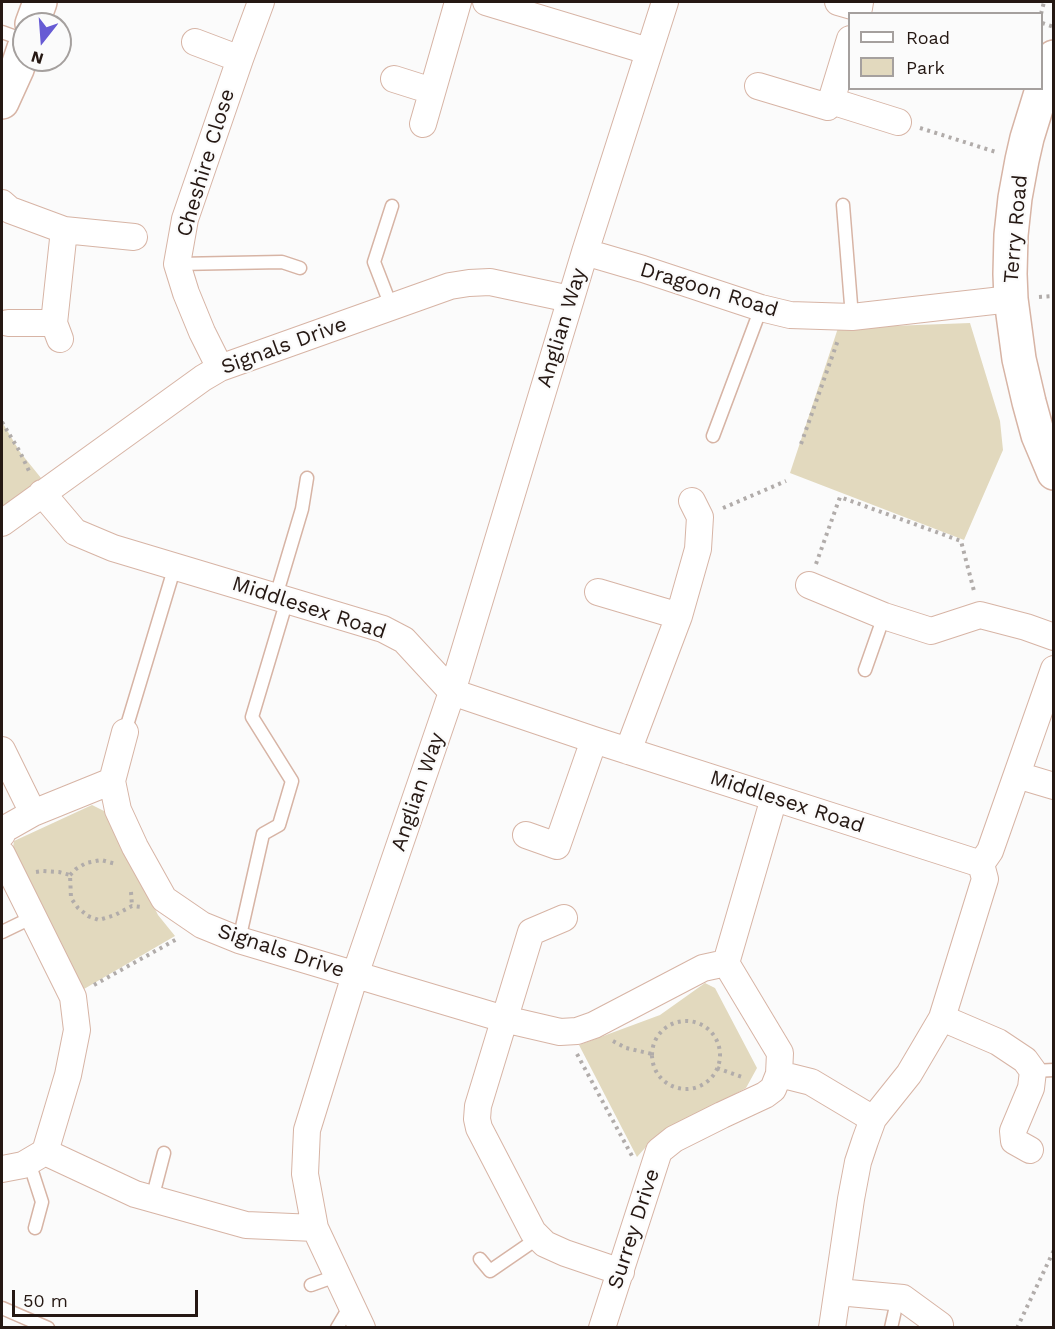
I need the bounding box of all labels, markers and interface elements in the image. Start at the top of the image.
north arrow [12,12,72,72]
legend [848,12,1043,90]
text: Road [906,27,950,48]
text: N [29,47,46,69]
text: Park [906,57,945,78]
street label: Cheshire Close [172,86,240,240]
street label: Terry Road [999,174,1033,284]
street label: Dragoon Road [637,257,781,323]
street label: Anglian Way [532,265,592,391]
street label: Signals Drive [218,312,350,380]
street label: Middlesex Road [229,571,389,645]
street label: Anglian Way [386,729,450,855]
street label: Middlesex Road [707,765,867,839]
street label: Signals Drive [214,919,348,983]
street label: Surrey Drive [603,1166,665,1292]
scale bar [15,1278,201,1316]
text: 50 m [23,1290,68,1311]

